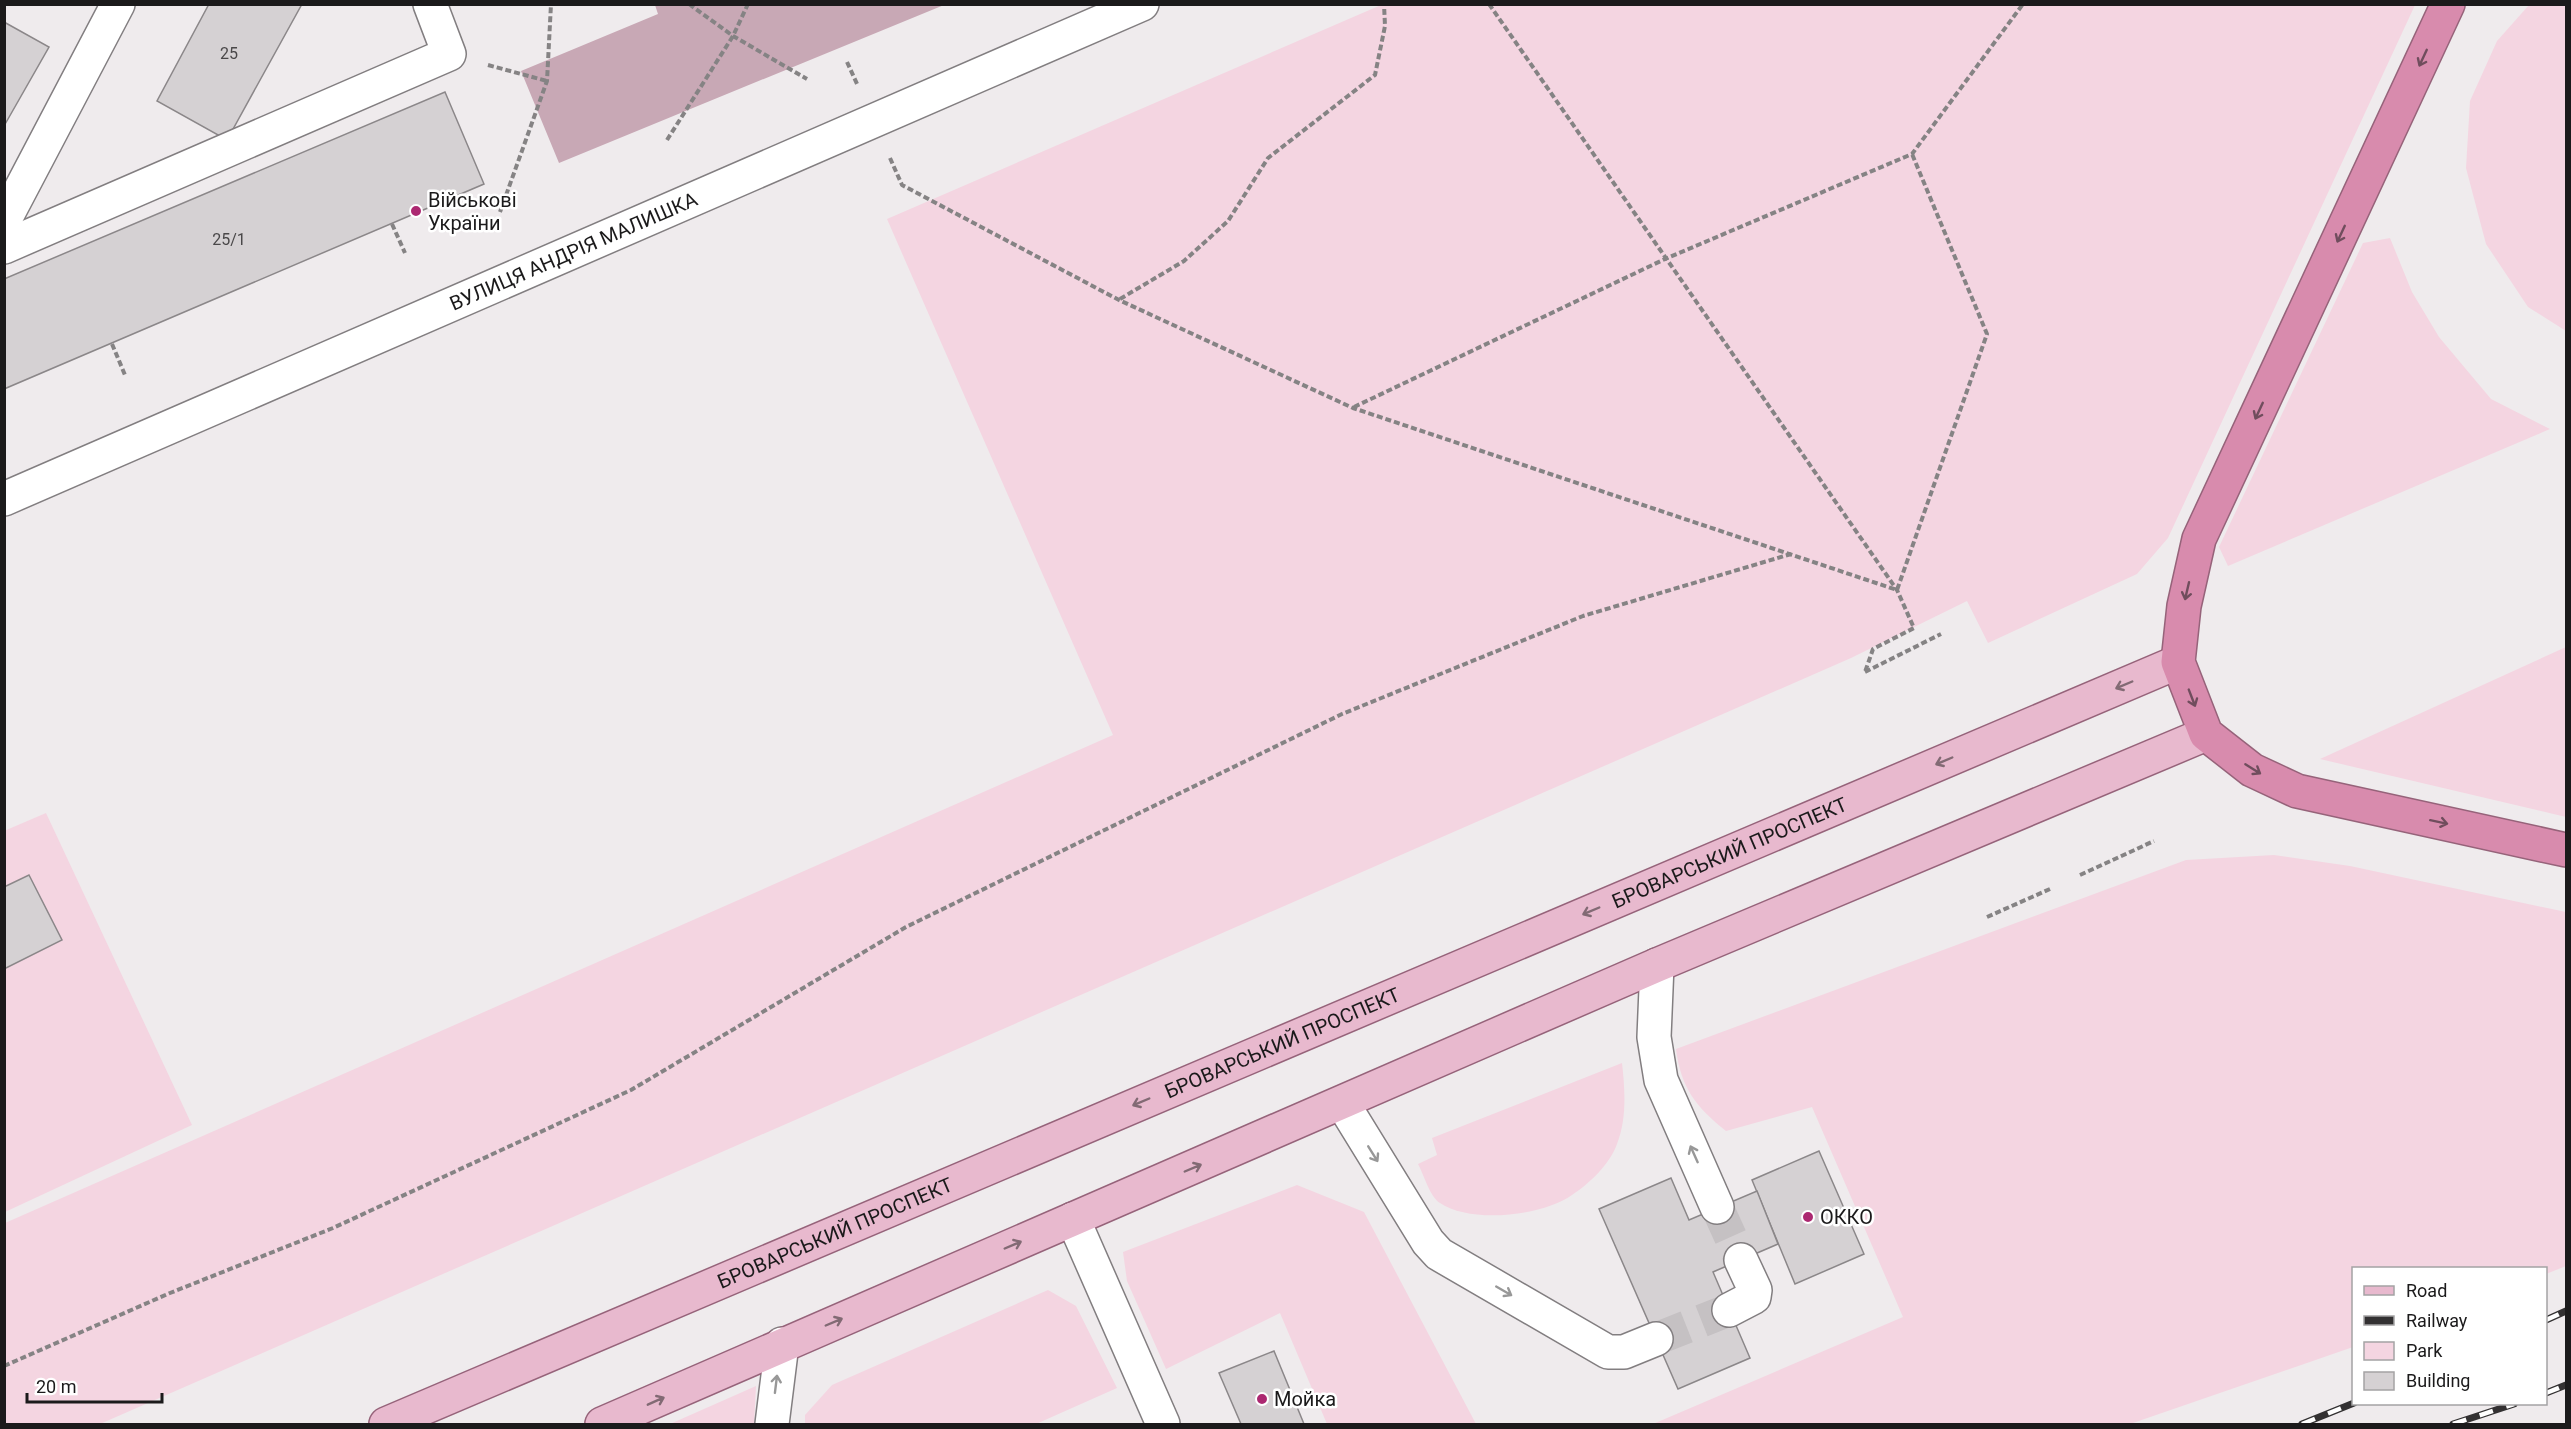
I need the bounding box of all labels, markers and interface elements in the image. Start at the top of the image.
house number: 25 [220,44,238,63]
one-way arrow [2417,48,2429,66]
street label: ВУЛИЦЯ АНДРІЯ МАЛИШКА [446,187,701,316]
place label: Військові України [428,188,517,235]
marker: Військові України [409,204,423,218]
one-way arrow [2334,225,2346,243]
house number: 25/1 [212,230,246,249]
one-way arrow [2252,402,2263,420]
one-way arrow [2181,581,2192,601]
one-way arrow [2115,680,2134,691]
one-way arrow [2187,688,2198,707]
one-way arrow [1936,756,1954,767]
one-way arrow [2244,763,2261,775]
street label: БРОВАРСЬКИЙ ПРОСПЕКТ [1608,792,1851,913]
one-way arrow [2429,817,2448,828]
one-way arrow [1582,906,1600,917]
street label: БРОВАРСЬКИЙ ПРОСПЕКТ [1161,982,1404,1103]
one-way arrow [1132,1097,1150,1108]
one-way arrow [1368,1145,1380,1162]
one-way arrow [1687,1145,1699,1163]
one-way arrow [1183,1162,1201,1173]
street label: БРОВАРСЬКИЙ ПРОСПЕКТ [714,1172,956,1294]
place label: ОККО [1820,1205,1873,1229]
marker: ОККО [1801,1210,1815,1224]
one-way arrow [1004,1239,1022,1250]
legend [2352,1267,2547,1405]
text: Road [2406,1280,2447,1301]
one-way arrow [1495,1286,1512,1298]
text: Railway [2406,1310,2468,1331]
one-way arrow [824,1316,843,1327]
text: Park [2406,1340,2443,1361]
scale bar [27,1366,162,1404]
text: Building [2406,1370,2470,1391]
one-way arrow [771,1375,782,1395]
text: 20 m [36,1376,76,1397]
place label: Мойка [1274,1387,1336,1411]
marker: Мойка [1255,1392,1269,1406]
one-way arrow [646,1394,664,1406]

